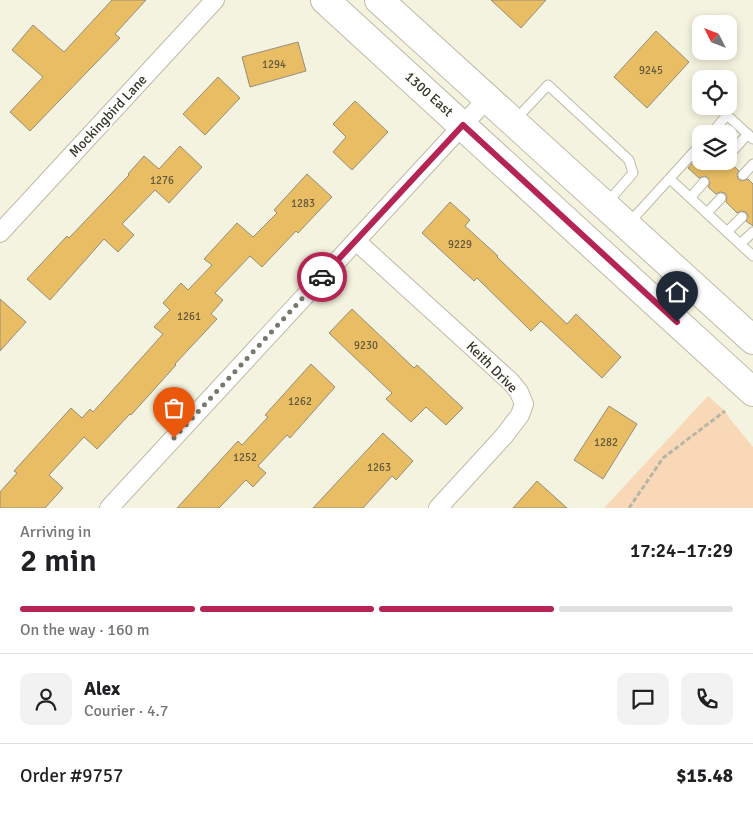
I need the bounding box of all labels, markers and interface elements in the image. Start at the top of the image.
north arrow [692,15,738,60]
map controls [692,15,737,170]
house number: 1294 [262,58,286,71]
house number: 9245 [639,64,663,77]
street label: 1300 East [401,68,457,120]
button: locate [692,70,737,115]
street label: Mockingbird Lane [65,71,151,161]
button: layers [692,125,737,170]
house number: 1276 [150,174,174,187]
house number: 1283 [291,197,315,210]
house number: 9229 [448,238,472,251]
courier [297,252,347,302]
icon: car [308,263,336,291]
pin [656,271,698,322]
icon: home [663,278,691,306]
house number: 1261 [177,310,201,323]
street label: Keith Drive [463,338,521,396]
house number: 9230 [354,339,378,352]
pin [153,387,195,438]
icon: bag [160,394,188,422]
house number: 1262 [288,395,312,408]
house number: 1282 [594,436,618,449]
house number: 1252 [233,451,257,464]
house number: 1263 [367,461,391,474]
text: Arriving in [20,522,91,542]
text: 17:24–17:29 [630,539,733,563]
text: 2 min [20,541,97,580]
text: On the way · 160 m [20,620,150,640]
button: person [20,673,72,725]
button: chat [617,673,669,725]
button: phone [681,673,733,725]
text: Alex [84,677,120,701]
text: Courier · 4.7 [84,701,168,721]
text: Order #9757 [20,764,123,788]
text: $15.48 [676,764,733,788]

